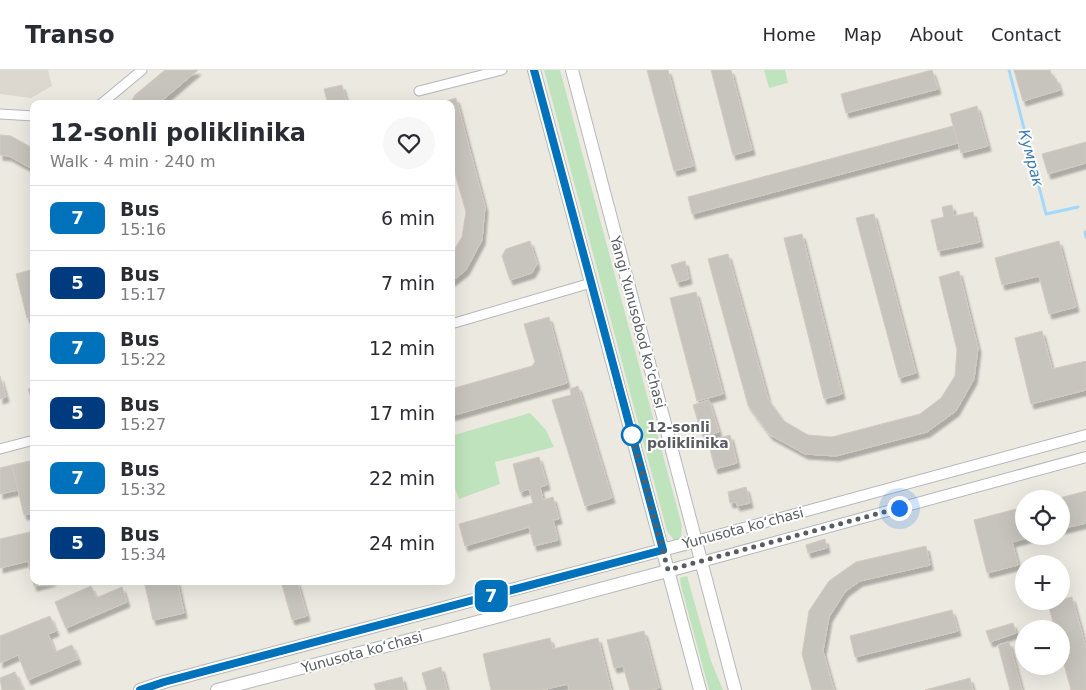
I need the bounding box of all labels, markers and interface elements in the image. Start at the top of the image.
text: Transo [25,21,115,49]
text: Home [763,24,816,45]
text: Map [844,24,882,45]
text: About [910,24,963,45]
text: Contact [991,24,1061,45]
button: heart [383,117,435,169]
text: 12-sonli poliklinika [50,119,306,147]
water label: Кумрак [1015,127,1047,189]
text: Walk · 4 min · 240 m [50,152,215,171]
text: Bus [120,198,159,220]
text: 7 [71,207,84,228]
text: 6 min [381,207,435,229]
text: 15:16 [120,220,166,239]
street label: Yangi Yunusobod ko'chasi [607,233,669,410]
text: Bus [120,263,159,285]
text: 5 [71,272,84,293]
text: 7 min [381,272,435,294]
text: 15:17 [120,285,166,304]
text: Bus [120,328,159,350]
text: 7 [71,337,84,358]
text: 12 min [369,337,435,359]
text: 15:22 [120,350,166,369]
text: Bus [120,393,159,415]
text: 5 [71,402,84,423]
text: 17 min [369,402,435,424]
text: 15:27 [120,415,166,434]
place label: 12-sonli poliklinika [647,419,729,451]
marker: 12-sonli poliklinika [621,424,643,446]
text: Bus [120,458,159,480]
text: 7 [71,467,84,488]
text: 22 min [369,467,435,489]
text: 15:32 [120,480,166,499]
map controls [1015,490,1070,675]
button: locate [1015,490,1070,545]
your location [887,496,912,521]
street label: Yunusota koʻchasi [680,504,805,552]
text: Bus [120,523,159,545]
text: 5 [71,532,84,553]
text: 24 min [369,532,435,554]
text: 15:34 [120,545,166,564]
button: + [1015,555,1070,610]
line badge: 7 [475,580,507,612]
text: 7 [485,585,497,606]
button: − [1015,620,1070,675]
street label: Yunusota koʻchasi [299,628,424,676]

